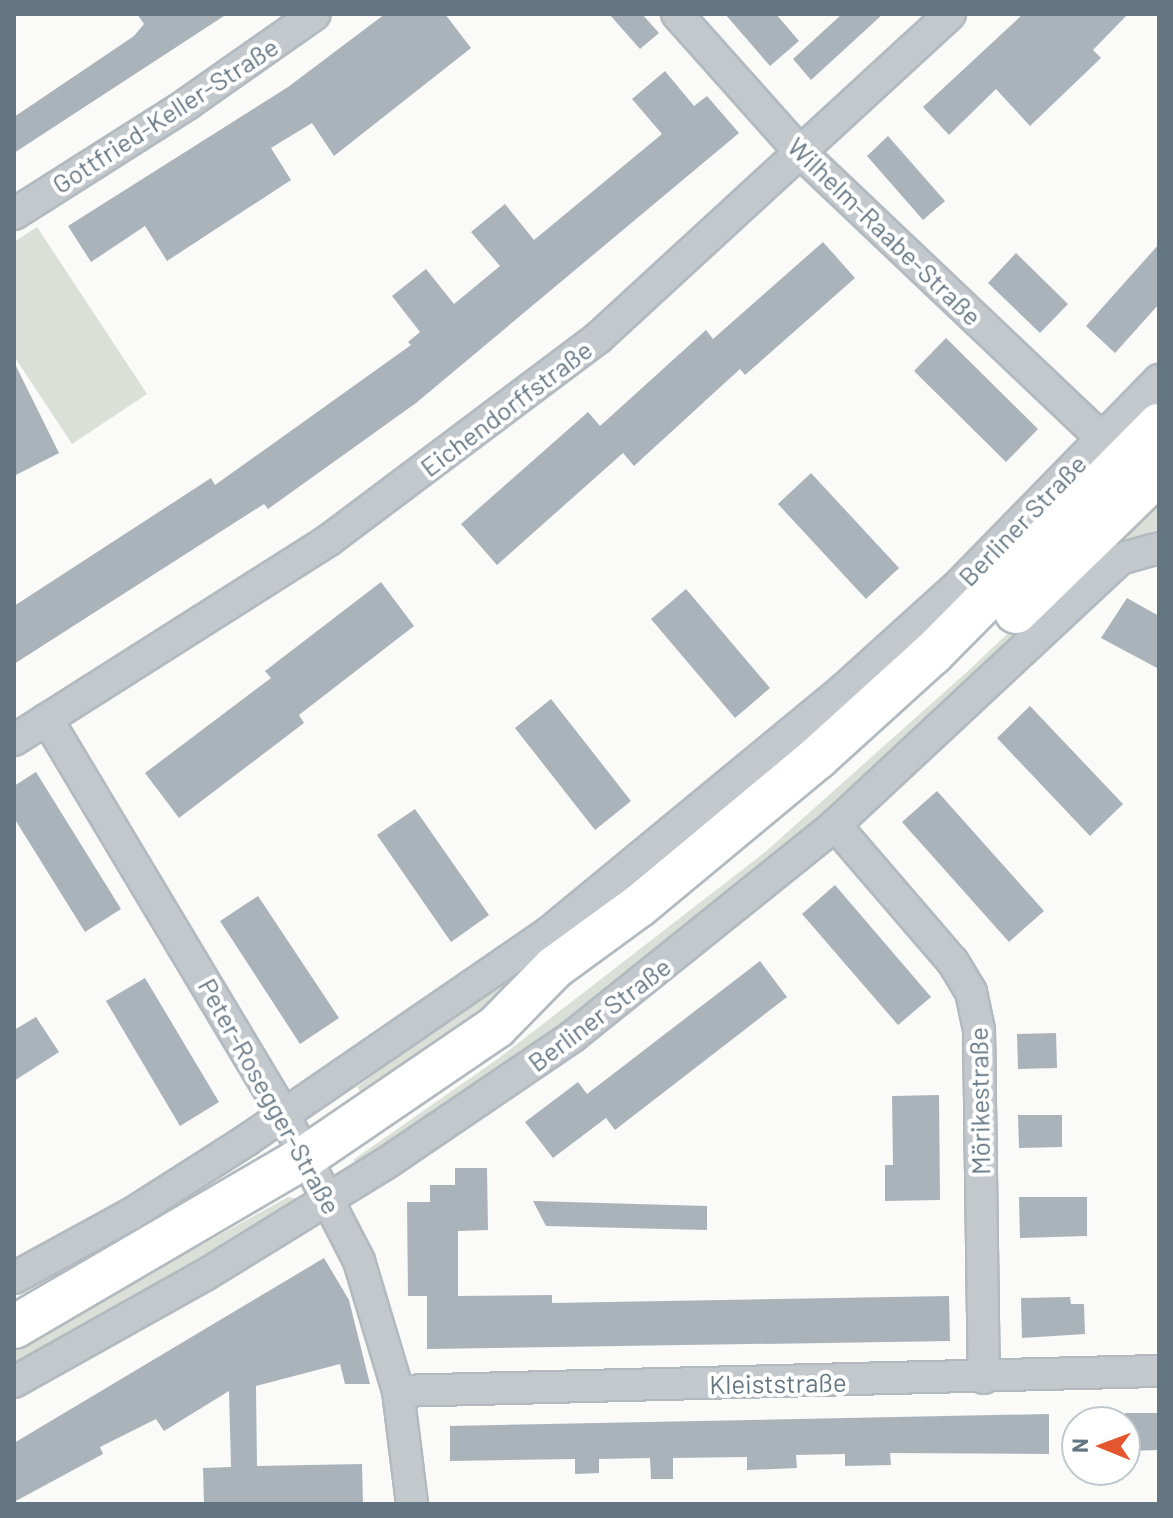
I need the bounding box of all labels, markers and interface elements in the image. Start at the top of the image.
street label: Gottfried-Keller-Straße [46,30,284,200]
street label: Wilhelm-Raabe-Straße [782,131,988,331]
street label: Eichendorffstraße [414,333,598,483]
street label: Berliner Straße [952,448,1092,592]
street label: Berliner Straße [522,950,676,1078]
street label: Peter-Rosegger-Straße [192,973,348,1219]
street label: Mörikestraße [962,1027,996,1175]
street label: Kleiststraße [709,1366,847,1400]
north arrow [1061,1406,1141,1486]
text: N [1066,1438,1092,1453]

